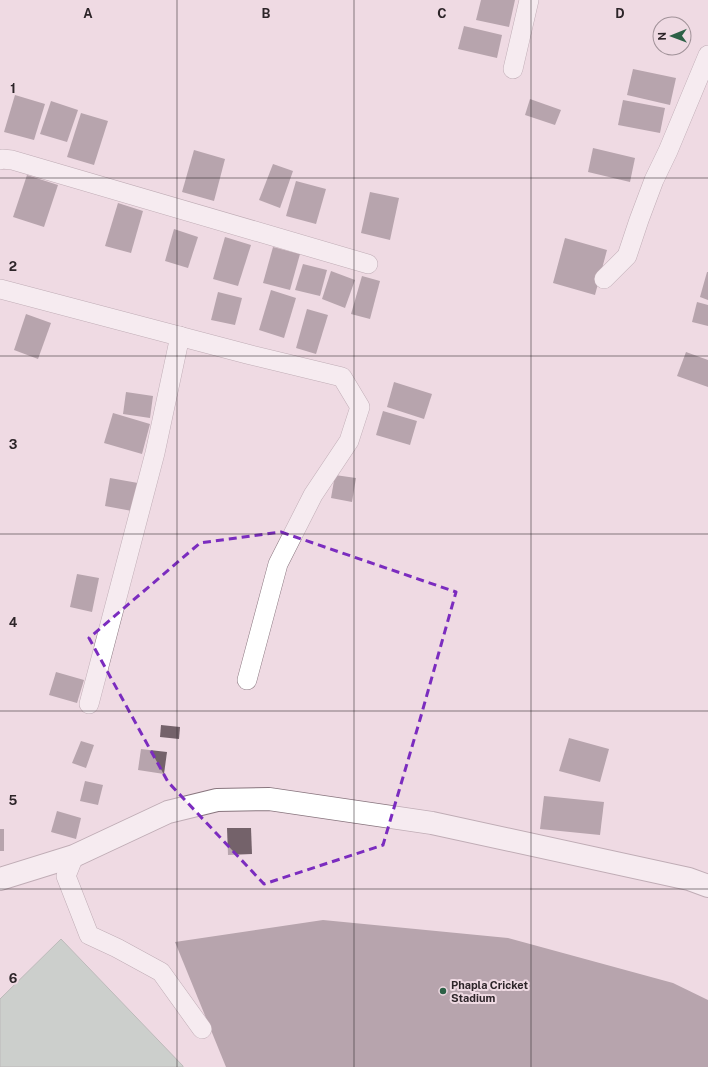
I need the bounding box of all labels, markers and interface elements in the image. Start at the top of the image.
text: A [83,6,93,21]
text: B [262,6,271,21]
text: C [437,6,447,21]
text: D [615,6,625,21]
north arrow [652,16,692,56]
text: N [656,32,668,41]
text: 1 [10,81,16,96]
text: 2 [9,259,17,274]
text: 3 [9,437,18,452]
text: 4 [9,615,18,630]
text: 5 [9,793,18,808]
text: 6 [9,971,18,986]
place label: Phapla Cricket Stadium [451,979,528,1004]
marker: Phapla Cricket Stadium [438,986,448,996]

